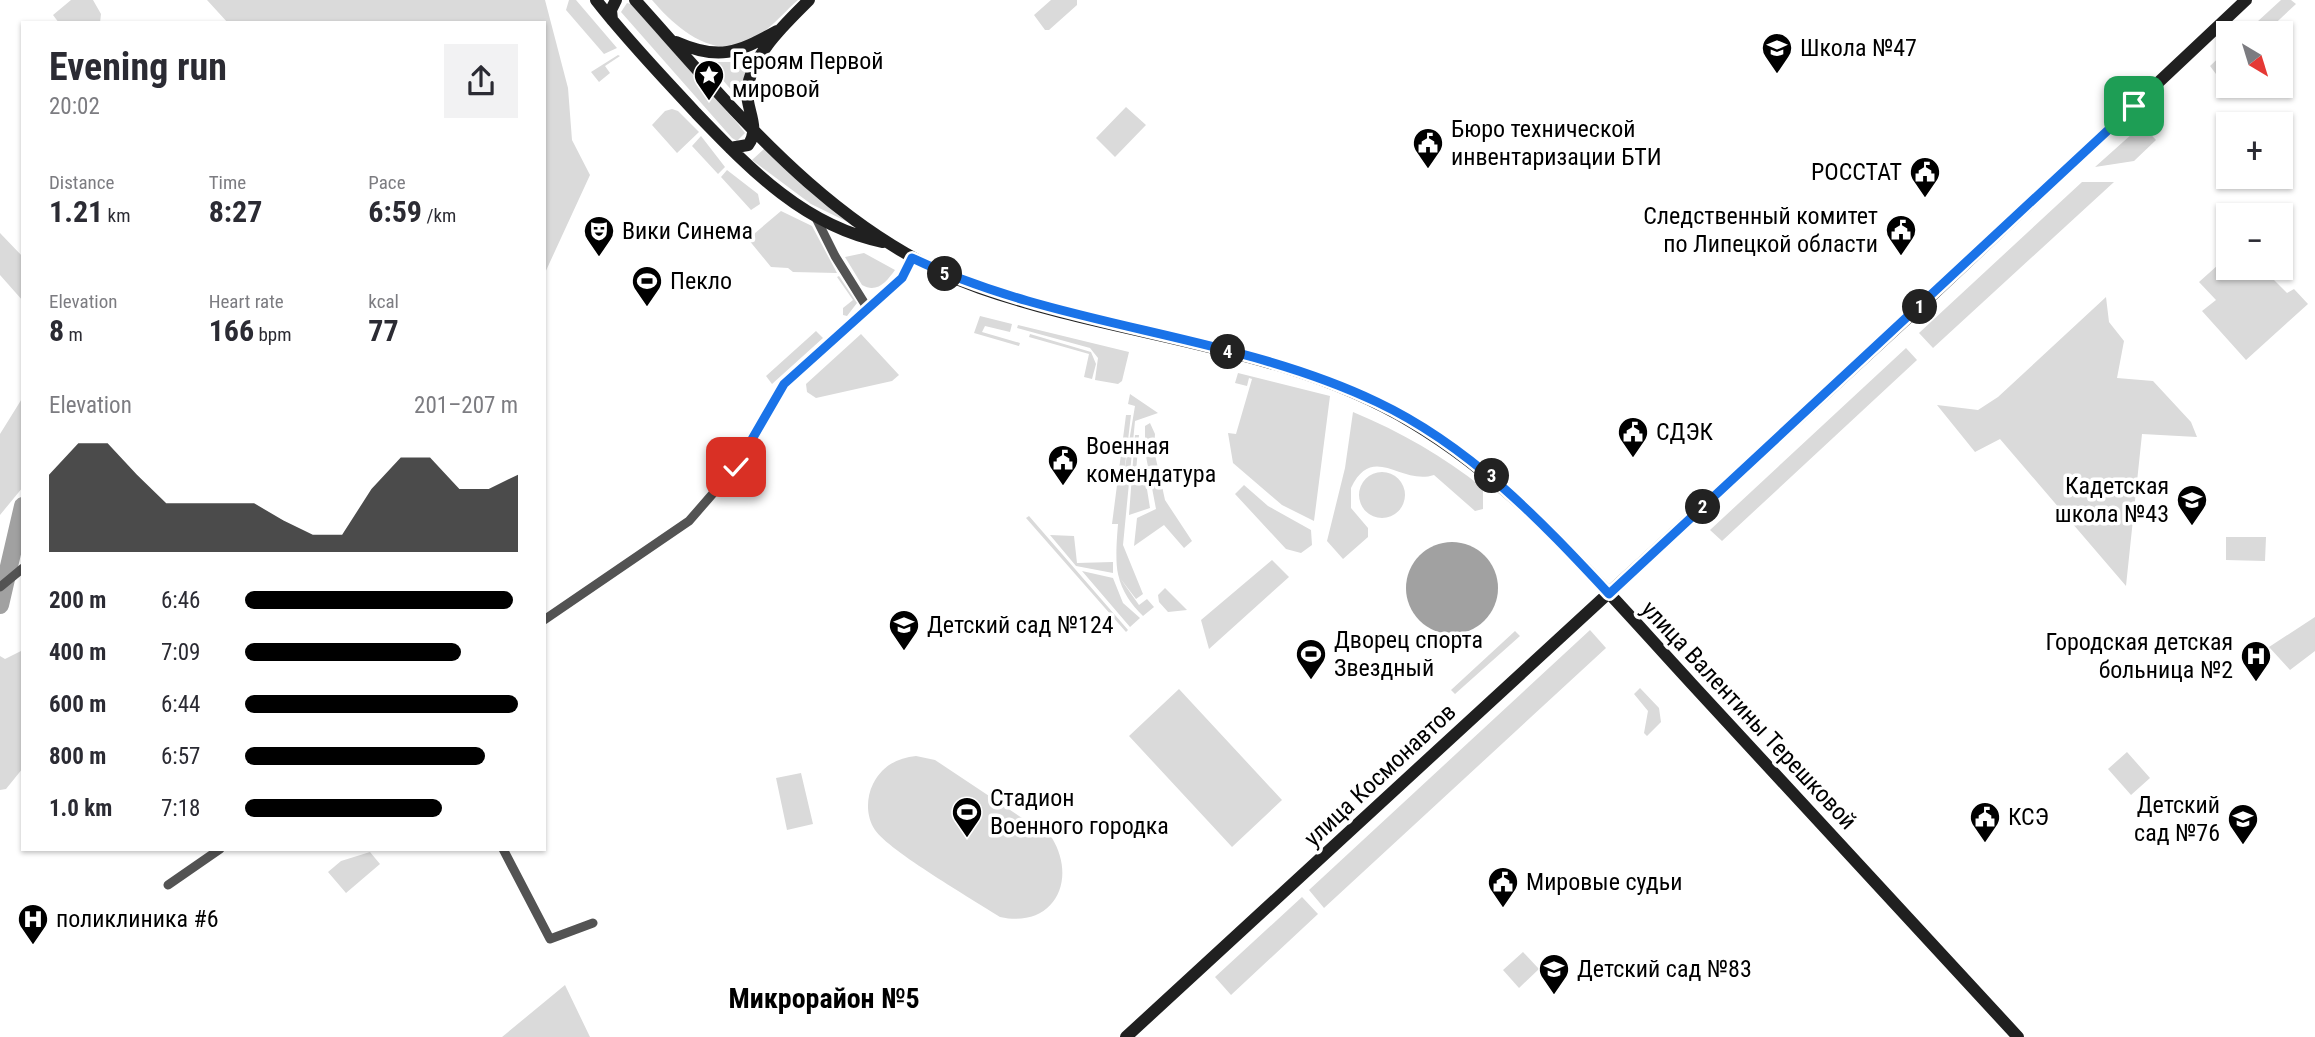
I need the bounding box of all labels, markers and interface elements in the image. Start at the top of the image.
north arrow [2216,21,2292,98]
map controls [2216,21,2293,280]
school or university icon: Школа №47 [1760,31,1794,75]
place label: Школа №47 [1800,34,1917,62]
button: share [444,44,518,118]
text: Evening run [49,45,227,89]
place label: Героям Первой мировой [732,47,884,103]
place icon: Героям Первой мировой [692,58,726,102]
pin [2104,76,2164,136]
icon: arrive [2115,87,2153,125]
text: 20:02 [49,93,100,120]
button: + [2216,112,2293,189]
place label: Бюро технической инвентаризации БТИ [1451,115,1662,171]
public building icon: Бюро технической инвентаризации БТИ [1411,126,1445,170]
public building icon: РОССТАТ [1908,155,1942,199]
place label: РОССТАТ [1811,158,1902,186]
text: Distance [49,171,114,194]
text: Time [209,171,246,194]
text: Pace [368,171,406,194]
text: 1.21 [49,194,103,229]
text: 8:27 [209,194,262,229]
text: 6:59 [368,194,422,229]
place label: Следственный комитет по Липецкой области [1643,202,1878,258]
button: − [2216,203,2293,280]
text: km [103,204,130,227]
text: /km [422,204,456,227]
public building icon: Следственный комитет по Липецкой области [1884,213,1918,257]
theatre icon: Вики Синема [582,214,616,258]
place label: Вики Синема [622,217,753,245]
pin: 5 [928,256,962,292]
text: 5 [940,262,949,285]
sports icon: Пекло [630,264,664,308]
place label: Пекло [670,267,732,295]
text: Elevation [49,290,117,313]
text: Heart rate [209,290,284,313]
text: kcal [368,290,399,313]
pin: 1 [1902,290,1938,324]
text: 1 [1915,295,1924,318]
text: 8 [49,313,64,348]
text: 166 [209,313,254,348]
text: 77 [368,313,399,348]
text: m [64,323,83,346]
text: bpm [254,323,292,346]
pin: 4 [1210,334,1246,370]
text: 4 [1223,340,1232,363]
text: Elevation [49,392,132,419]
text: 201–207 m [414,392,518,419]
public building icon: СДЭК [1616,415,1650,459]
place label: СДЭК [1656,418,1714,446]
place label: Военная комендатура [1086,432,1216,488]
pin [706,437,766,497]
public building icon: Военная комендатура [1046,443,1080,487]
icon: check [717,448,755,486]
pin: 3 [1474,458,1510,494]
text: 3 [1487,464,1496,487]
place label: Кадетская школа №43 [2055,472,2169,528]
school or university icon: Кадетская школа №43 [2175,483,2209,527]
pin: 2 [1686,490,1720,524]
text: 2 [1698,495,1707,518]
text: 200 m [49,587,106,614]
text: 6:46 [161,587,200,614]
street label: улица Валентины Терешковой [1636,595,1862,835]
school or university icon: Детский сад №124 [887,608,921,652]
place label: Детский сад №124 [927,611,1114,639]
place label: Дворец спорта Звездный [1334,626,1483,682]
place label: Городская детская больница №2 [2045,628,2233,684]
sports icon: Дворец спорта Звездный [1294,637,1328,681]
text: 400 m [49,639,106,666]
text: 7:09 [161,639,200,666]
hospital icon: Городская детская больница №2 [2239,639,2273,683]
text: 600 m [49,691,106,718]
text: 6:44 [161,691,200,718]
street label: улица Космонавтов [1298,698,1462,852]
text: 800 m [49,743,106,770]
text: 6:57 [161,743,200,770]
place label: Стадион Военного городка [990,784,1169,840]
place label: Детский сад №76 [2134,791,2220,847]
text: 1.0 km [49,795,112,822]
text: 7:18 [161,795,200,822]
sports icon: Стадион Военного городка [950,795,984,839]
public building icon: КСЭ [1968,800,2002,844]
school or university icon: Детский сад №76 [2226,802,2260,846]
place label: КСЭ [2008,803,2049,831]
public building icon: Мировые судьи [1486,865,1520,909]
place label: Мировые судьи [1526,868,1682,896]
hospital icon: поликлиника #6 [16,902,50,946]
place label: поликлиника #6 [56,905,219,933]
school or university icon: Детский сад №83 [1537,952,1571,996]
place label: Детский сад №83 [1577,955,1752,983]
district label: Микрорайон №5 [728,982,920,1015]

